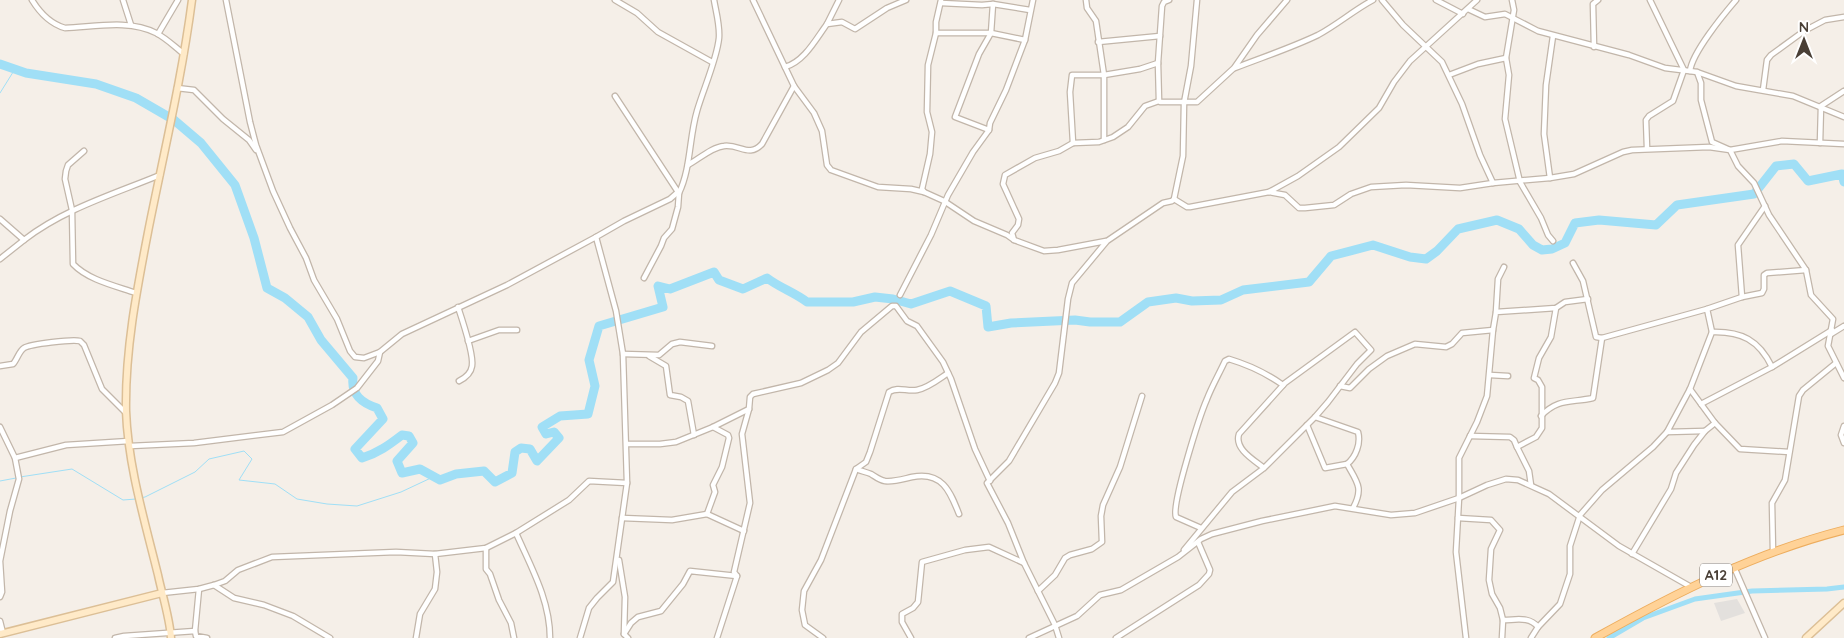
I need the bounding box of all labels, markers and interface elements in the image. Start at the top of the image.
north arrow [1779,15,1829,65]
text: N [1799,18,1809,36]
road number: A12 [1700,564,1732,586]

